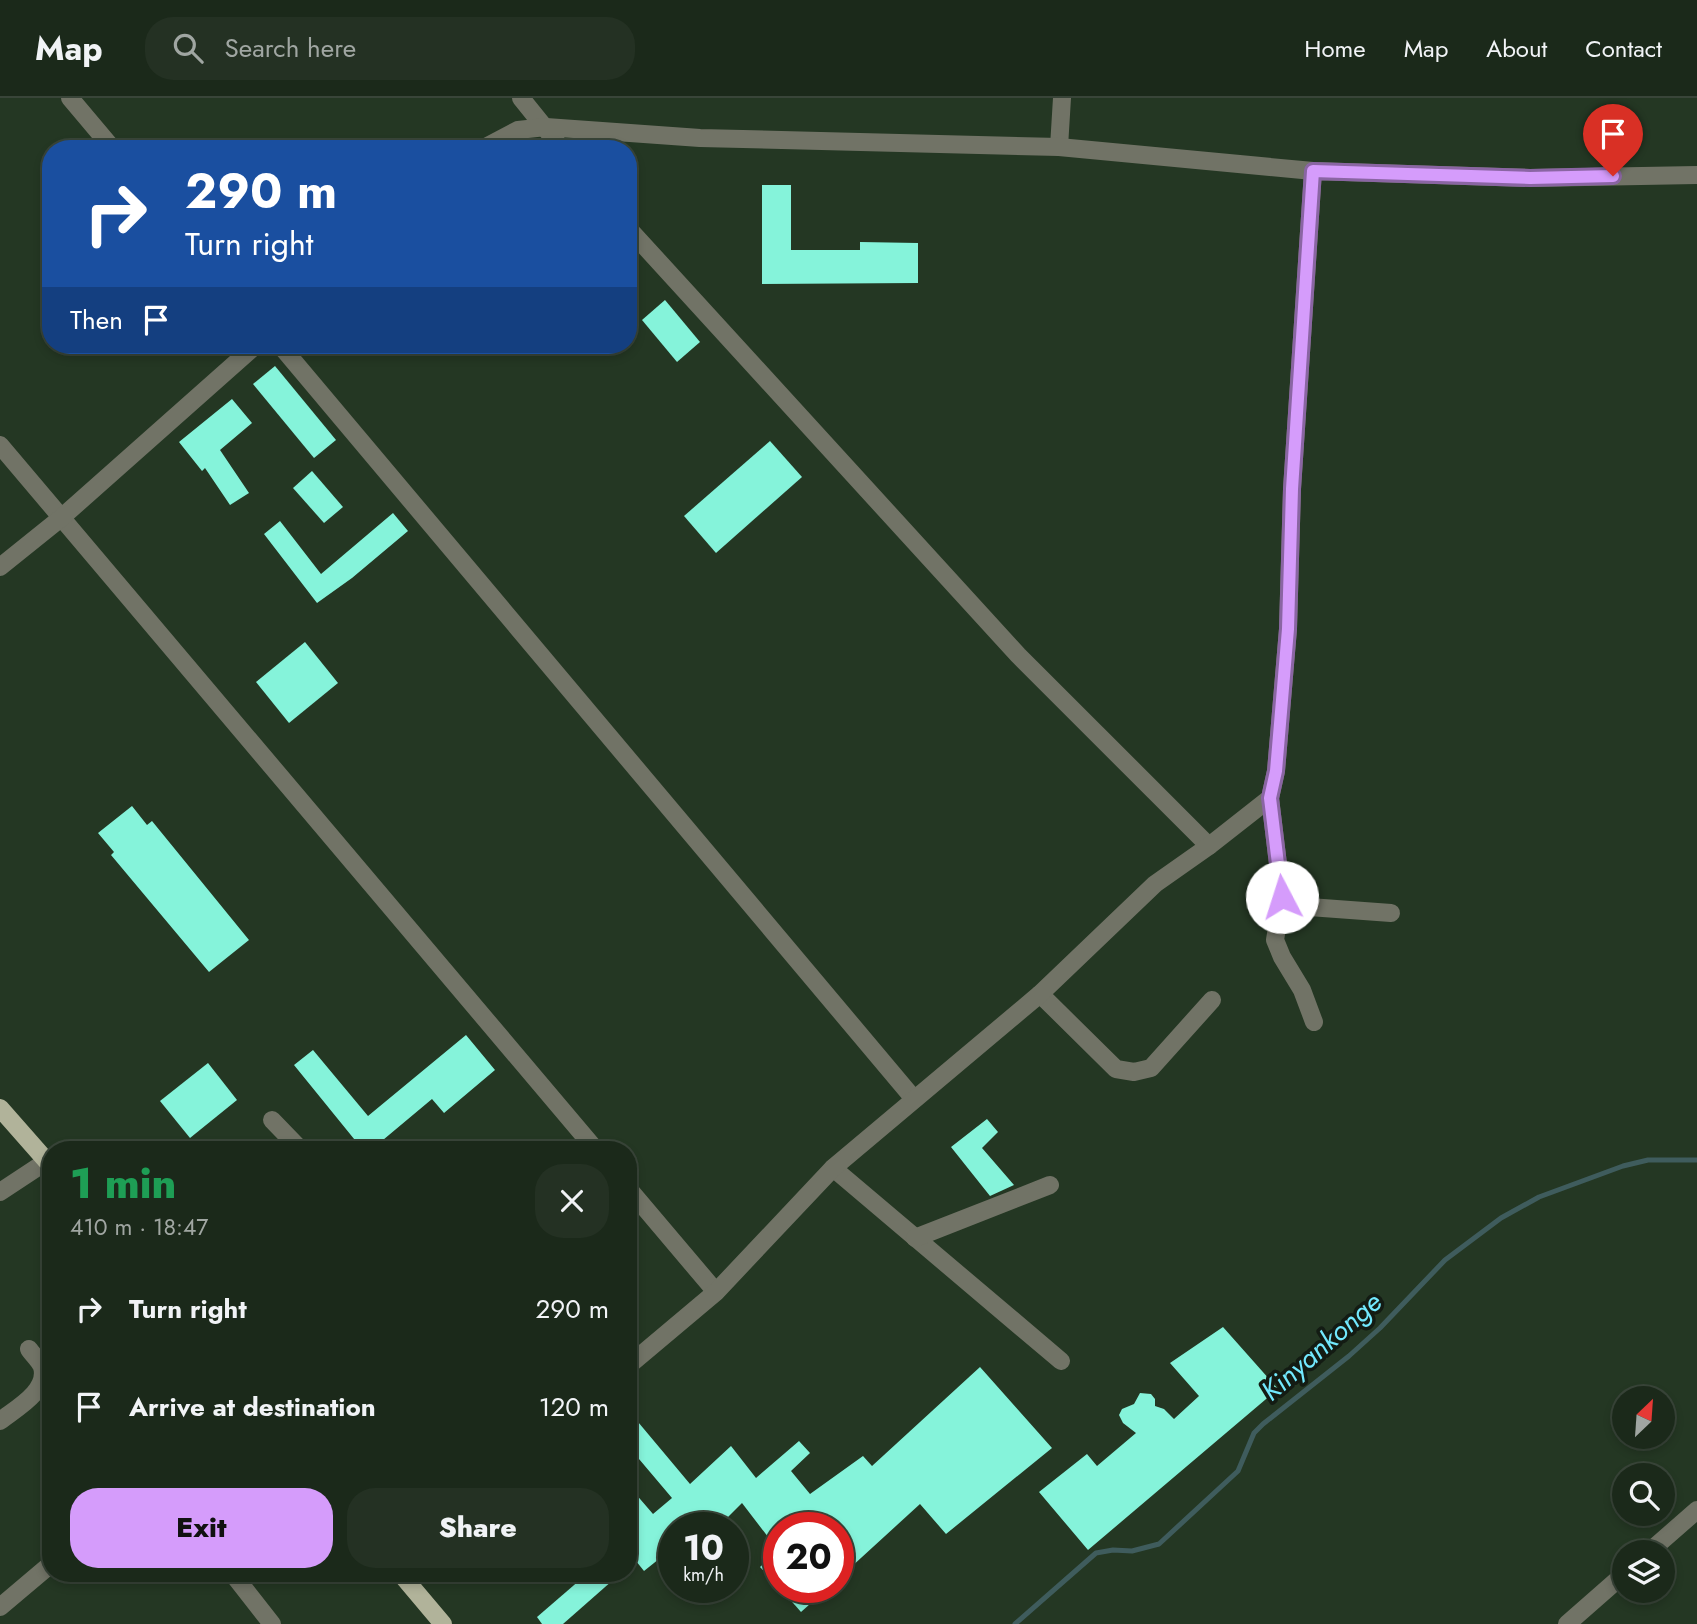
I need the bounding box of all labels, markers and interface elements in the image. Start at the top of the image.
search box [145,17,635,80]
text: Map [35,25,103,72]
icon: search [169,29,207,67]
text: Search here [225,29,356,67]
text: Home [1304,31,1366,66]
text: Map [1404,31,1448,66]
text: About [1486,31,1547,66]
text: Contact [1585,31,1662,66]
pin [1583,104,1643,176]
icon: arrive [1594,115,1632,153]
text: 290 m [185,156,337,226]
icon: right [70,168,161,259]
text: Turn right [185,221,314,267]
text: Then [70,301,123,339]
icon: arrive [137,301,175,339]
position arrow [1245,860,1319,934]
text: 1 min [70,1153,176,1214]
button: close [535,1164,609,1238]
text: 410 m · 18:47 [70,1210,208,1244]
water label: Kinyankonge [1252,1282,1391,1411]
icon: right [70,1290,108,1328]
text: Turn right [129,1290,247,1328]
text: 290 m [536,1290,609,1328]
north arrow [1612,1386,1675,1449]
map controls [1612,1386,1675,1603]
icon: arrive [70,1388,108,1426]
text: Arrive at destination [129,1388,376,1426]
text: 120 m [539,1388,609,1426]
button: search [1612,1463,1675,1526]
button: Exit [70,1488,333,1568]
button: Share [347,1488,609,1568]
speed limit sign: 20 [763,1512,854,1603]
text: 10 [683,1523,724,1573]
button: layers [1612,1540,1675,1603]
text: km/h [683,1562,724,1588]

